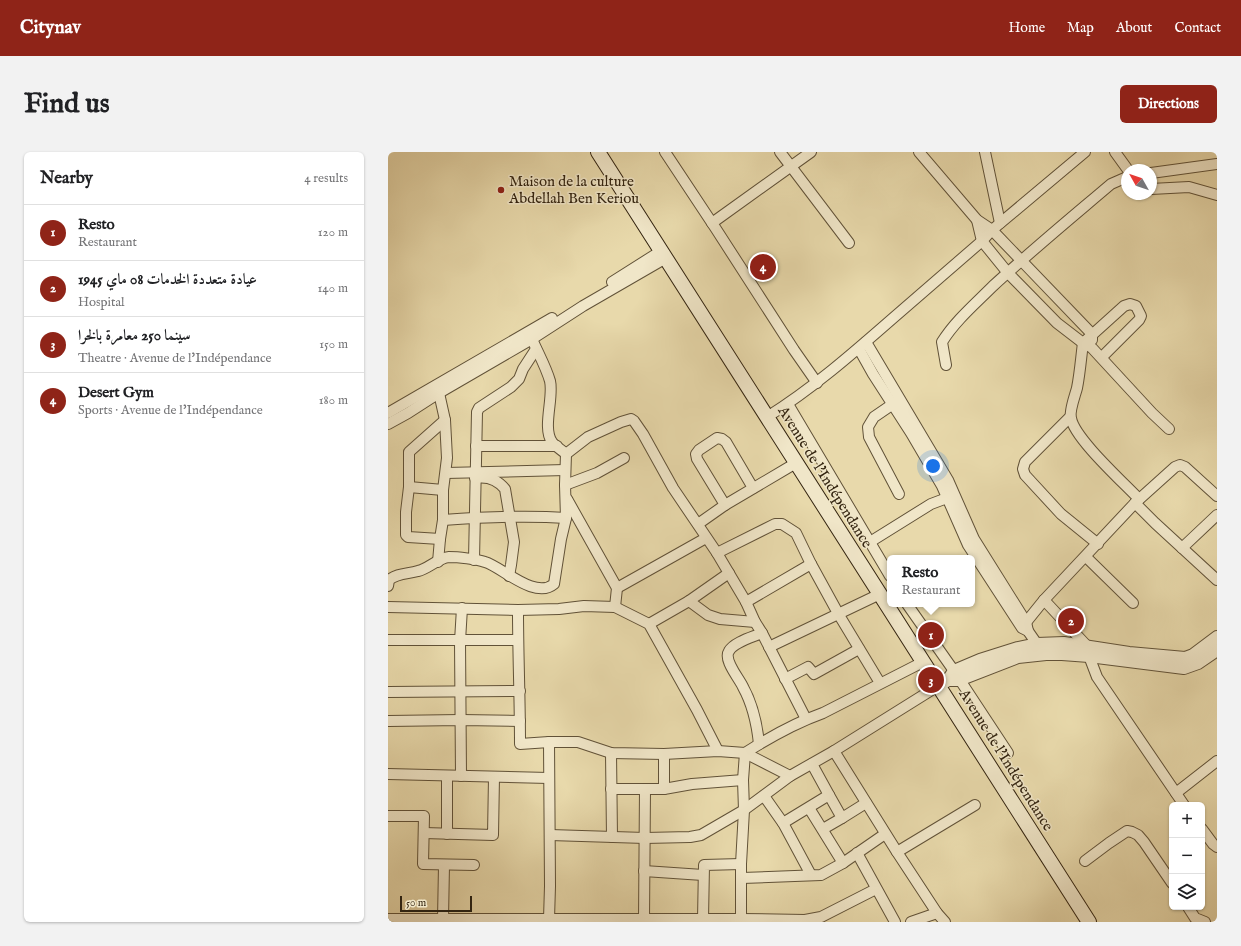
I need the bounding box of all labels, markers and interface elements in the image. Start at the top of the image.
text: Citynav [20,16,81,40]
text: Home [1009,19,1045,37]
text: Map [1067,19,1094,37]
text: About [1116,19,1152,37]
text: Contact [1174,19,1221,37]
button: Directions [1120,85,1217,123]
text: Find us [24,87,110,122]
north arrow [1121,164,1157,200]
text: Nearby [40,168,93,189]
text: 4 results [304,170,348,187]
place label: Maison de la culture Abdellah Ben Keriou [508,172,639,208]
marker: Maison de la culture Abdellah Ben Keriou [496,185,506,195]
text: Resto [78,215,115,234]
text: 1 [51,224,55,241]
text: 120 m [318,224,348,241]
text: Restaurant [78,234,137,251]
pin: 4 [750,252,776,282]
text: عيادة متعددة الخدمات 08 ماي 1945 [78,270,257,289]
text: 2 [50,280,56,297]
text: 140 m [318,280,348,297]
text: Hospital [78,294,125,311]
text: سينما 250 معامرة بالخرا [78,326,191,345]
text: 3 [51,336,55,353]
text: 150 m [319,336,348,353]
text: Theatre · Avenue de l'Indépendance [78,350,272,367]
text: Desert Gym [78,383,154,402]
text: 4 [50,392,56,409]
text: 180 m [319,392,348,409]
text: Sports · Avenue de l'Indépendance [78,402,263,419]
street label: Avenue de l'Indépendance [773,402,876,551]
your location [923,456,943,476]
popup [887,555,975,607]
text: Resto [902,563,938,582]
text: Restaurant [902,582,960,599]
pin: 2 [1058,606,1084,636]
pin: 1 [918,620,944,650]
pin: 3 [918,665,944,695]
street label: Avenue de l'Indépendance [954,685,1057,834]
map controls [1169,802,1205,910]
button: + [1169,802,1205,838]
button: − [1169,838,1205,874]
button: layers [1169,874,1205,910]
scale bar [400,894,472,913]
text: 50 m [406,896,426,910]

